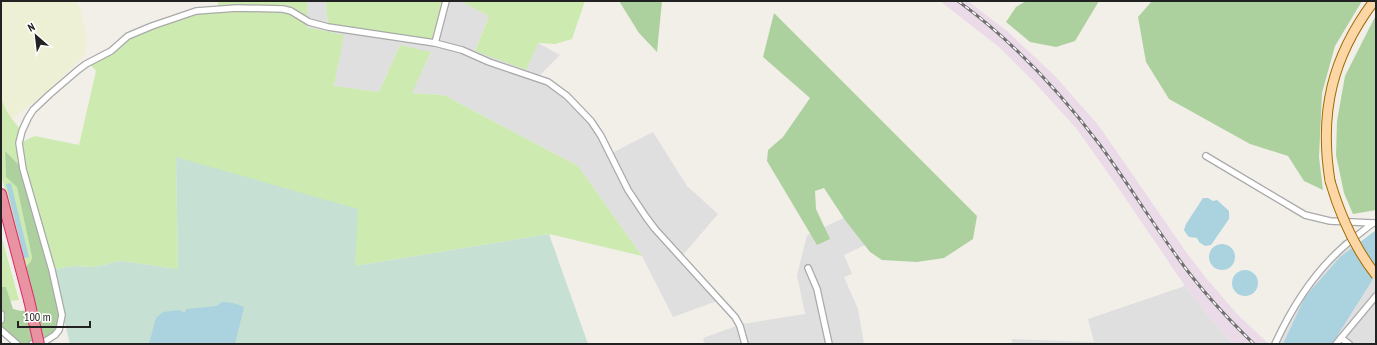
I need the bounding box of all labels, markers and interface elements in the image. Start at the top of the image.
north arrow [16,16,56,56]
text: N [25,20,37,35]
scale bar [18,303,90,329]
text: 100 m [24,309,51,324]

